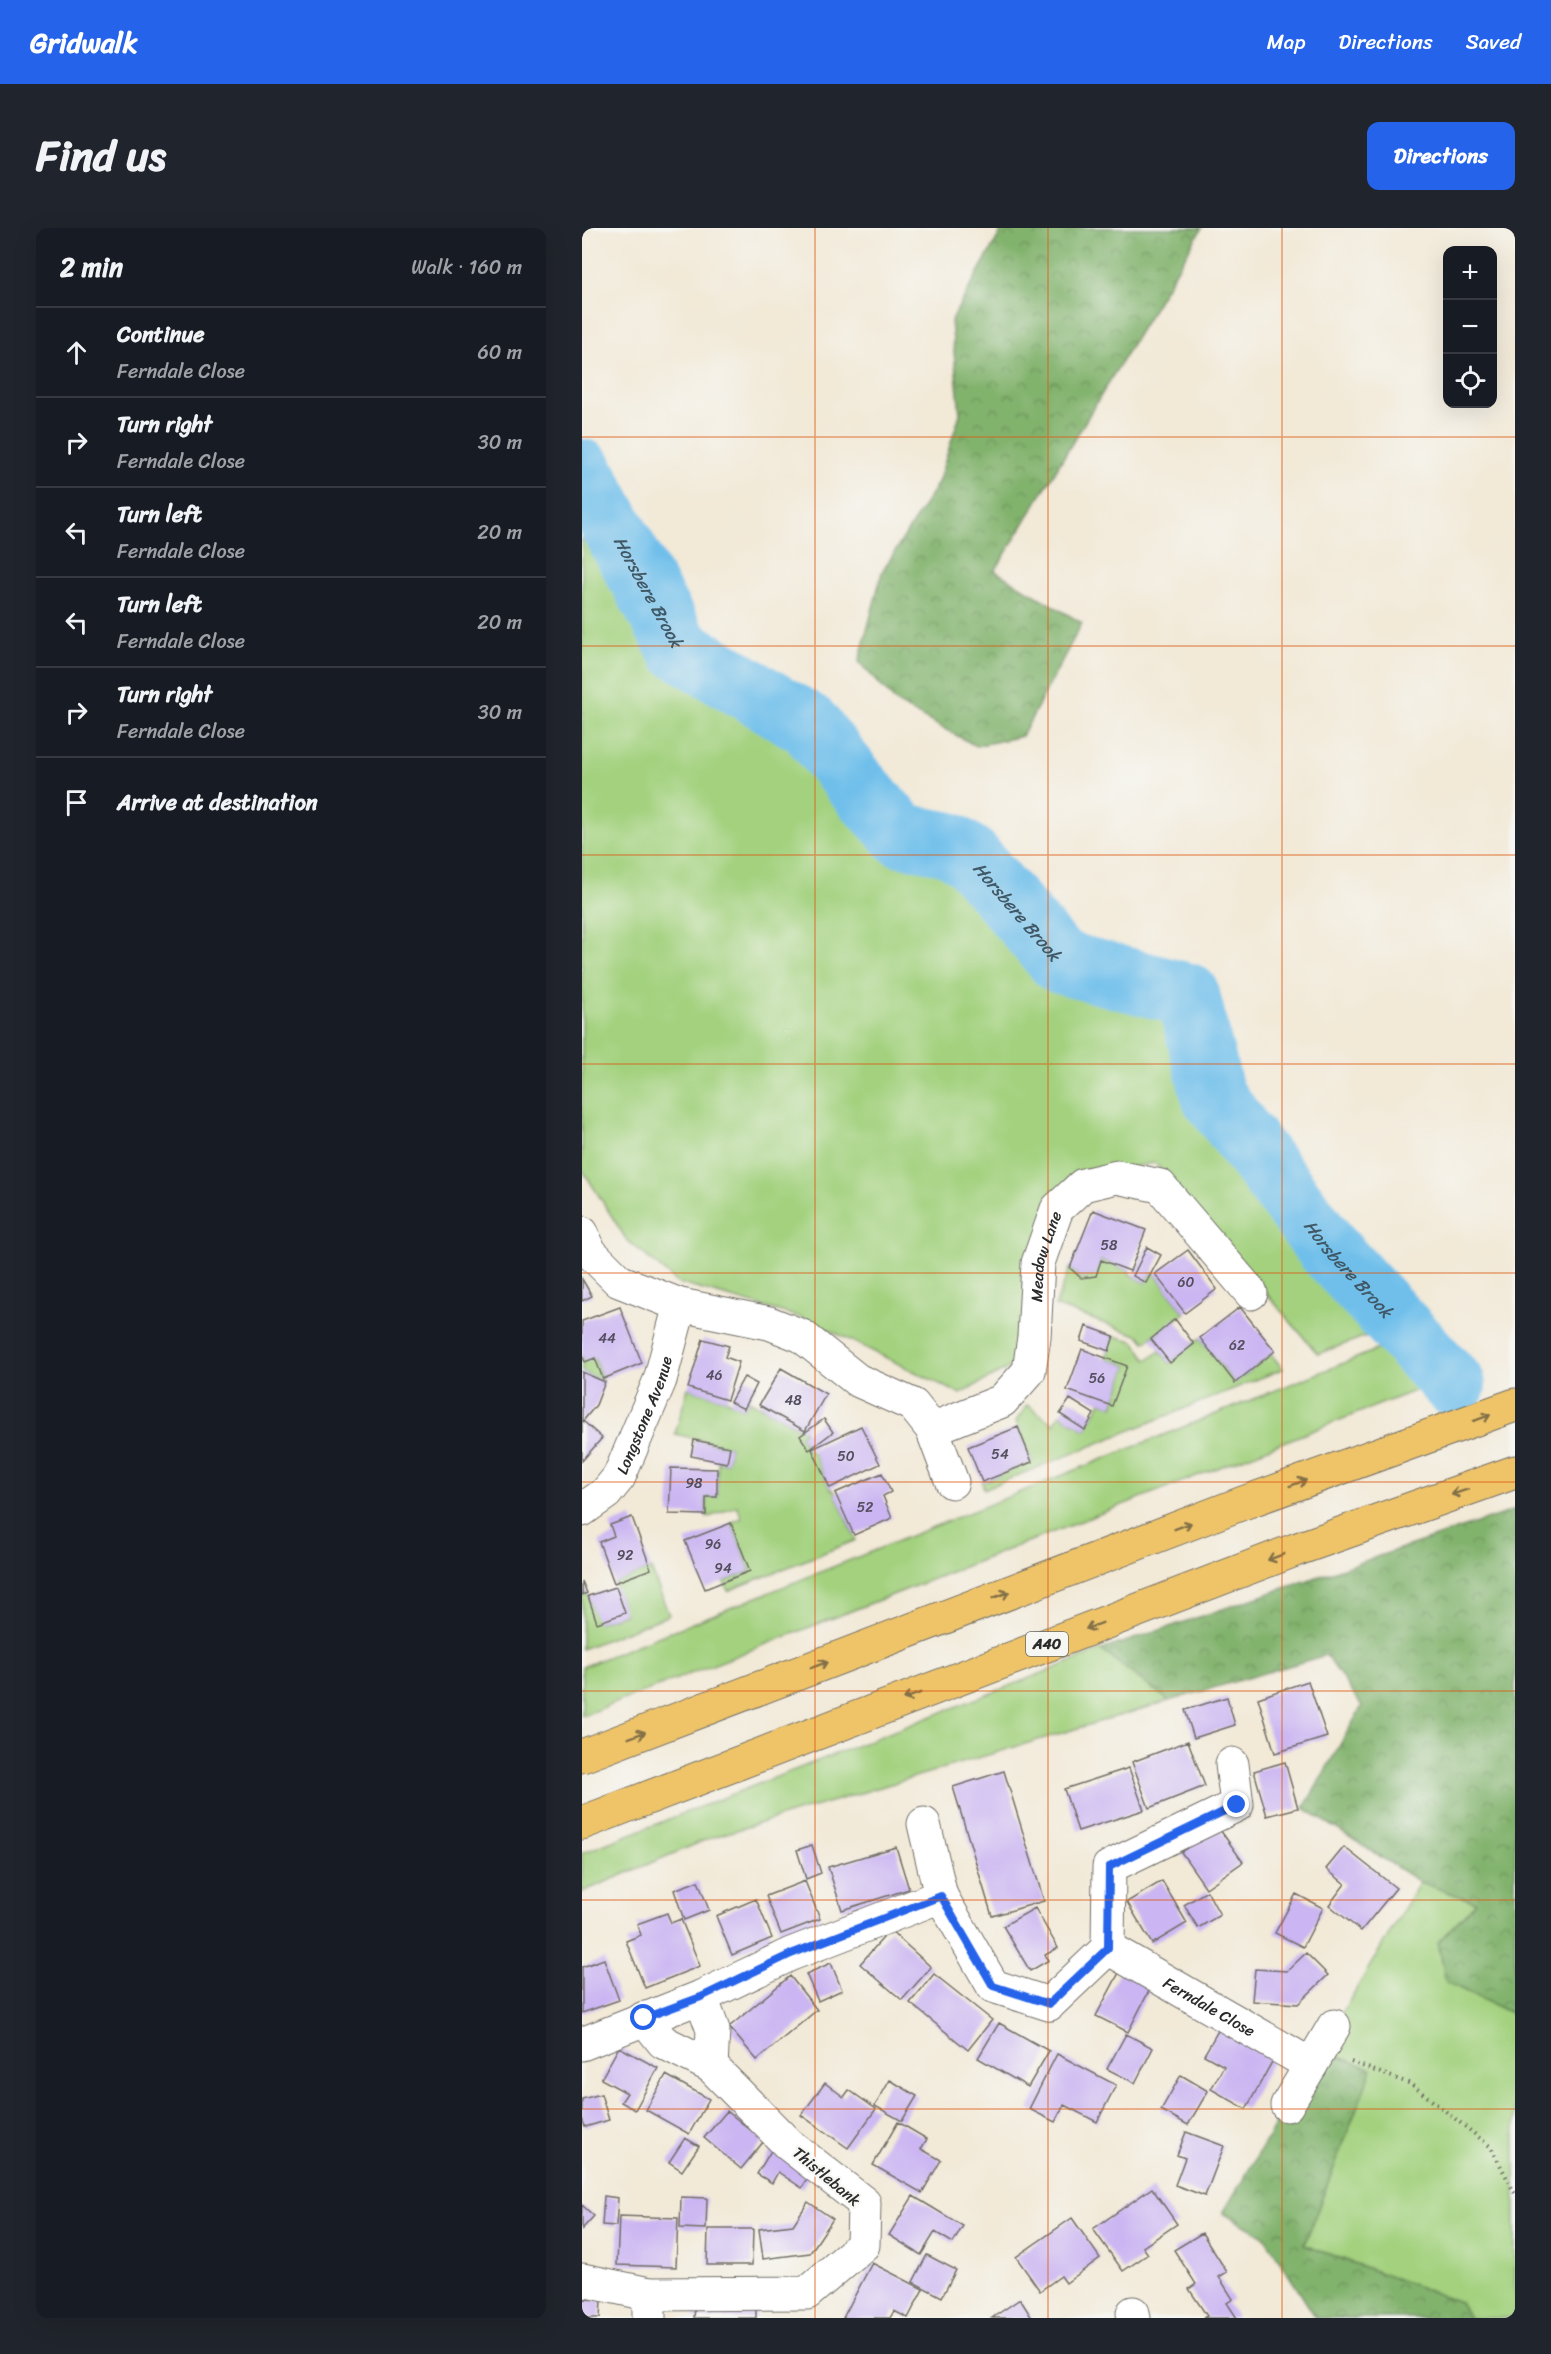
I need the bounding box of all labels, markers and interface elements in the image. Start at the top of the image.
text: Gridwalk [30,18,138,67]
text: Map [1267,23,1305,61]
text: Directions [1338,23,1433,61]
text: Saved [1466,23,1521,61]
text: Find us [36,119,166,193]
button: Directions [1367,122,1515,190]
text: 2 min [60,244,123,290]
map controls [1443,246,1497,408]
button: + [1443,246,1497,300]
text: Walk · 160 m [411,250,522,285]
button: − [1443,300,1497,354]
text: Continue [117,315,205,354]
text: 60 m [477,335,522,370]
icon: ahead [60,336,93,369]
text: Ferndale Close [117,354,245,389]
button: locate [1443,354,1497,408]
text: Turn right [117,405,212,444]
text: 30 m [478,425,522,460]
icon: right [60,426,93,459]
text: Ferndale Close [117,444,245,479]
text: Turn left [117,495,202,534]
text: 20 m [477,515,522,550]
icon: left [60,516,93,549]
water label: Horsbere Brook [605,530,693,655]
text: Ferndale Close [117,534,245,569]
text: Turn left [117,585,202,624]
text: 20 m [477,605,522,640]
icon: left [60,606,93,639]
text: Ferndale Close [117,624,245,659]
text: Turn right [117,675,212,714]
text: 30 m [478,695,522,730]
icon: right [60,696,93,729]
text: Ferndale Close [117,714,245,749]
text: Arrive at destination [117,783,318,822]
icon: arrive [60,786,93,819]
water label: Horsbere Brook [965,854,1070,970]
street label: Meadow Lane [1022,1207,1070,1303]
water label: Horsbere Brook [1295,1212,1402,1327]
house number: 58 [1101,1233,1118,1258]
house number: 60 [1178,1270,1195,1295]
house number: 44 [598,1326,616,1351]
house number: 62 [1229,1333,1245,1358]
street label: Longstone Avenue [608,1352,681,1479]
house number: 46 [706,1363,722,1388]
house number: 56 [1089,1366,1105,1391]
house number: 48 [784,1388,802,1413]
one-way arrow [1472,1411,1490,1422]
house number: 54 [991,1442,1009,1467]
house number: 50 [837,1444,855,1469]
house number: 98 [685,1471,703,1496]
one-way arrow [1288,1477,1307,1488]
one-way arrow [1451,1487,1470,1498]
house number: 52 [857,1495,873,1520]
one-way arrow [1173,1519,1192,1530]
house number: 96 [705,1532,721,1557]
house number: 92 [617,1543,633,1568]
one-way arrow [1267,1552,1286,1563]
house number: 94 [714,1556,732,1581]
one-way arrow [991,1589,1009,1600]
one-way arrow [1085,1622,1104,1633]
road number: A40 [1026,1632,1068,1656]
one-way arrow [809,1659,827,1670]
one-way arrow [903,1691,922,1702]
one-way arrow [627,1729,645,1740]
route end [1223,1791,1249,1817]
street label: Ferndale Close [1157,1969,1261,2045]
route start [630,2004,656,2030]
street label: Thistlebank [786,2139,868,2214]

